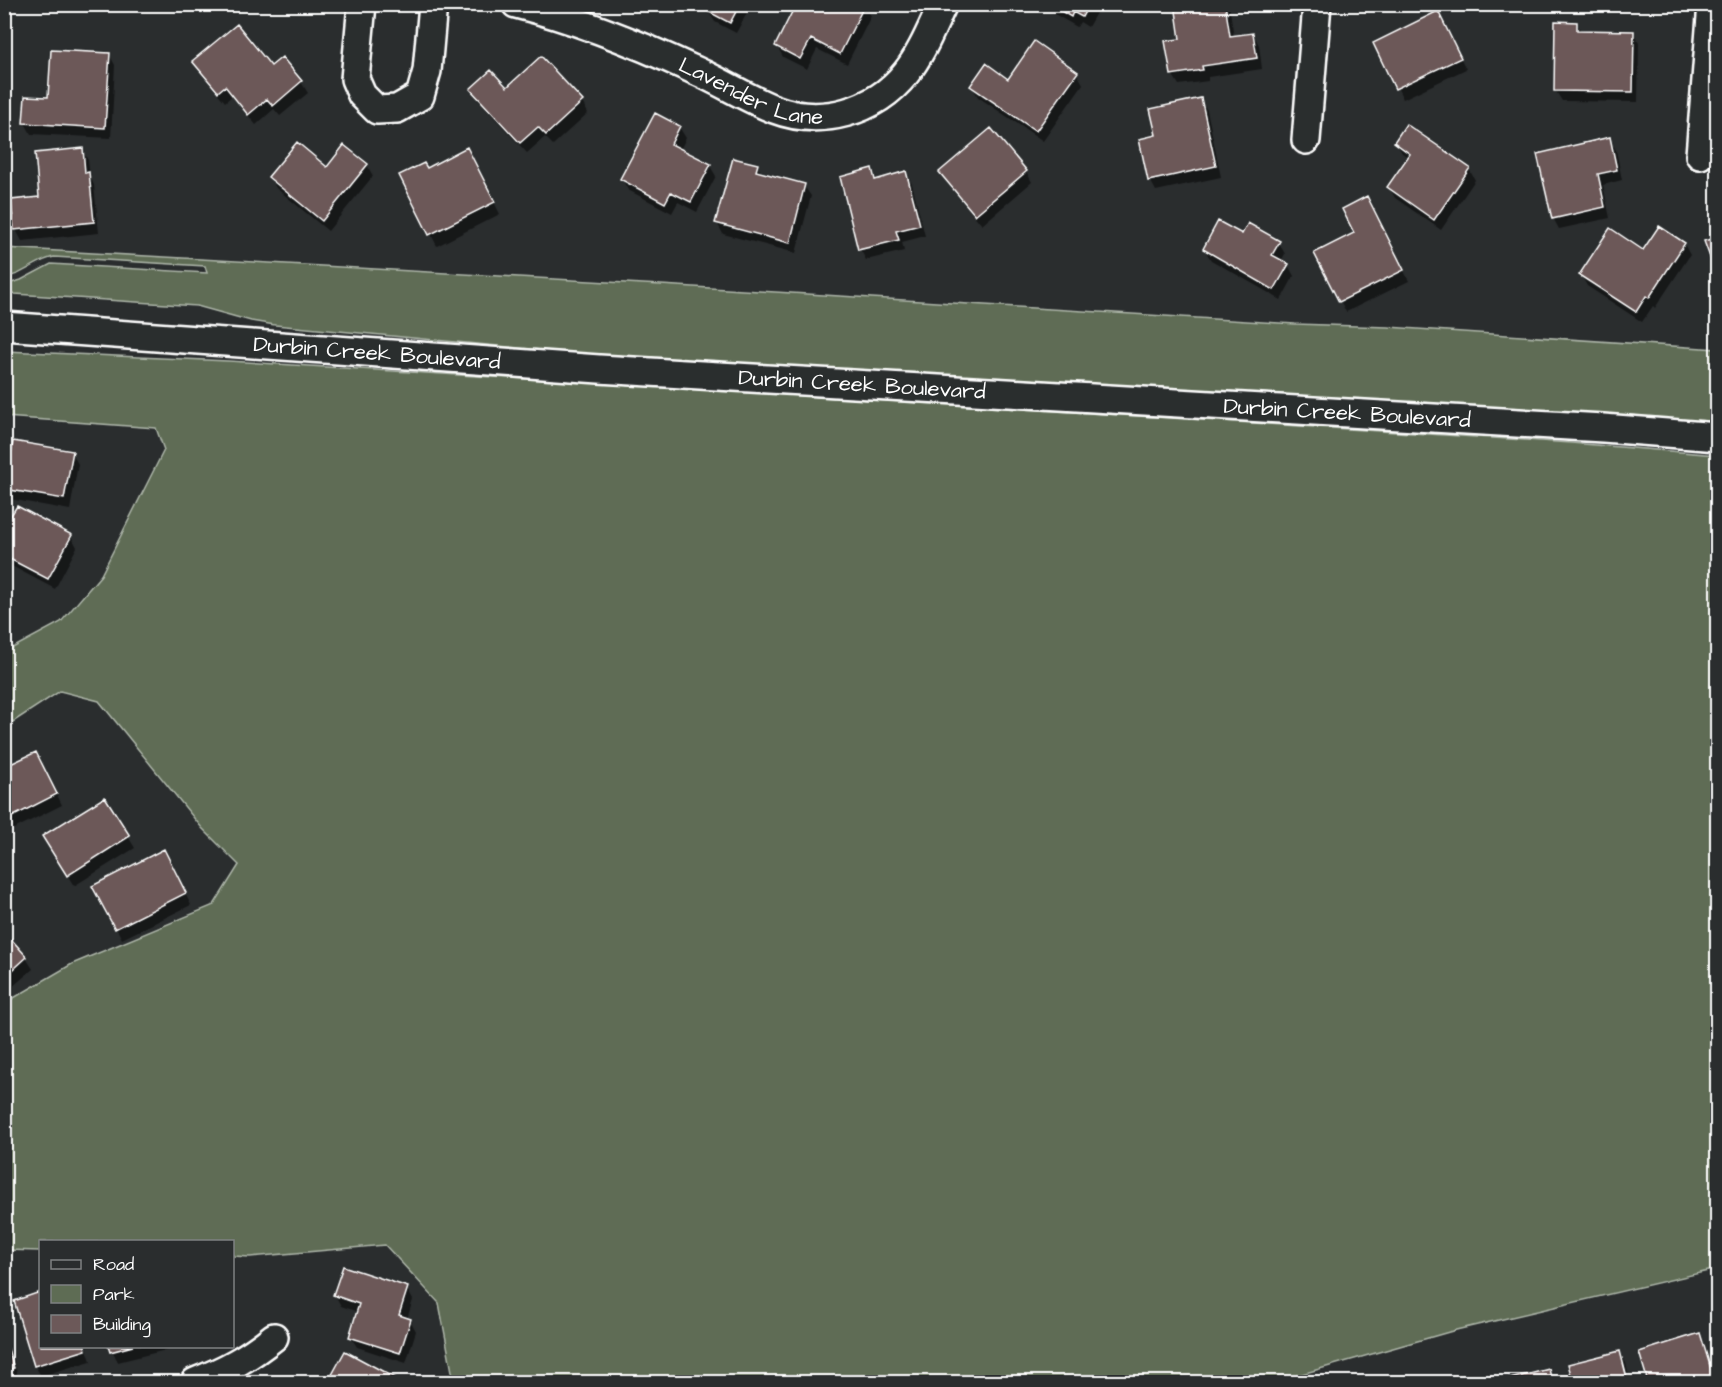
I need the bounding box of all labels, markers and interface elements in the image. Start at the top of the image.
street label: Lavender Lane [674,49,823,132]
street label: Durbin Creek Boulevard [252,329,502,377]
street label: Durbin Creek Boulevard [738,362,986,407]
street label: Durbin Creek Boulevard [1223,390,1472,436]
legend [39,1240,234,1348]
text: Road [93,1252,134,1277]
text: Park [93,1282,135,1307]
text: Building [93,1312,151,1338]

